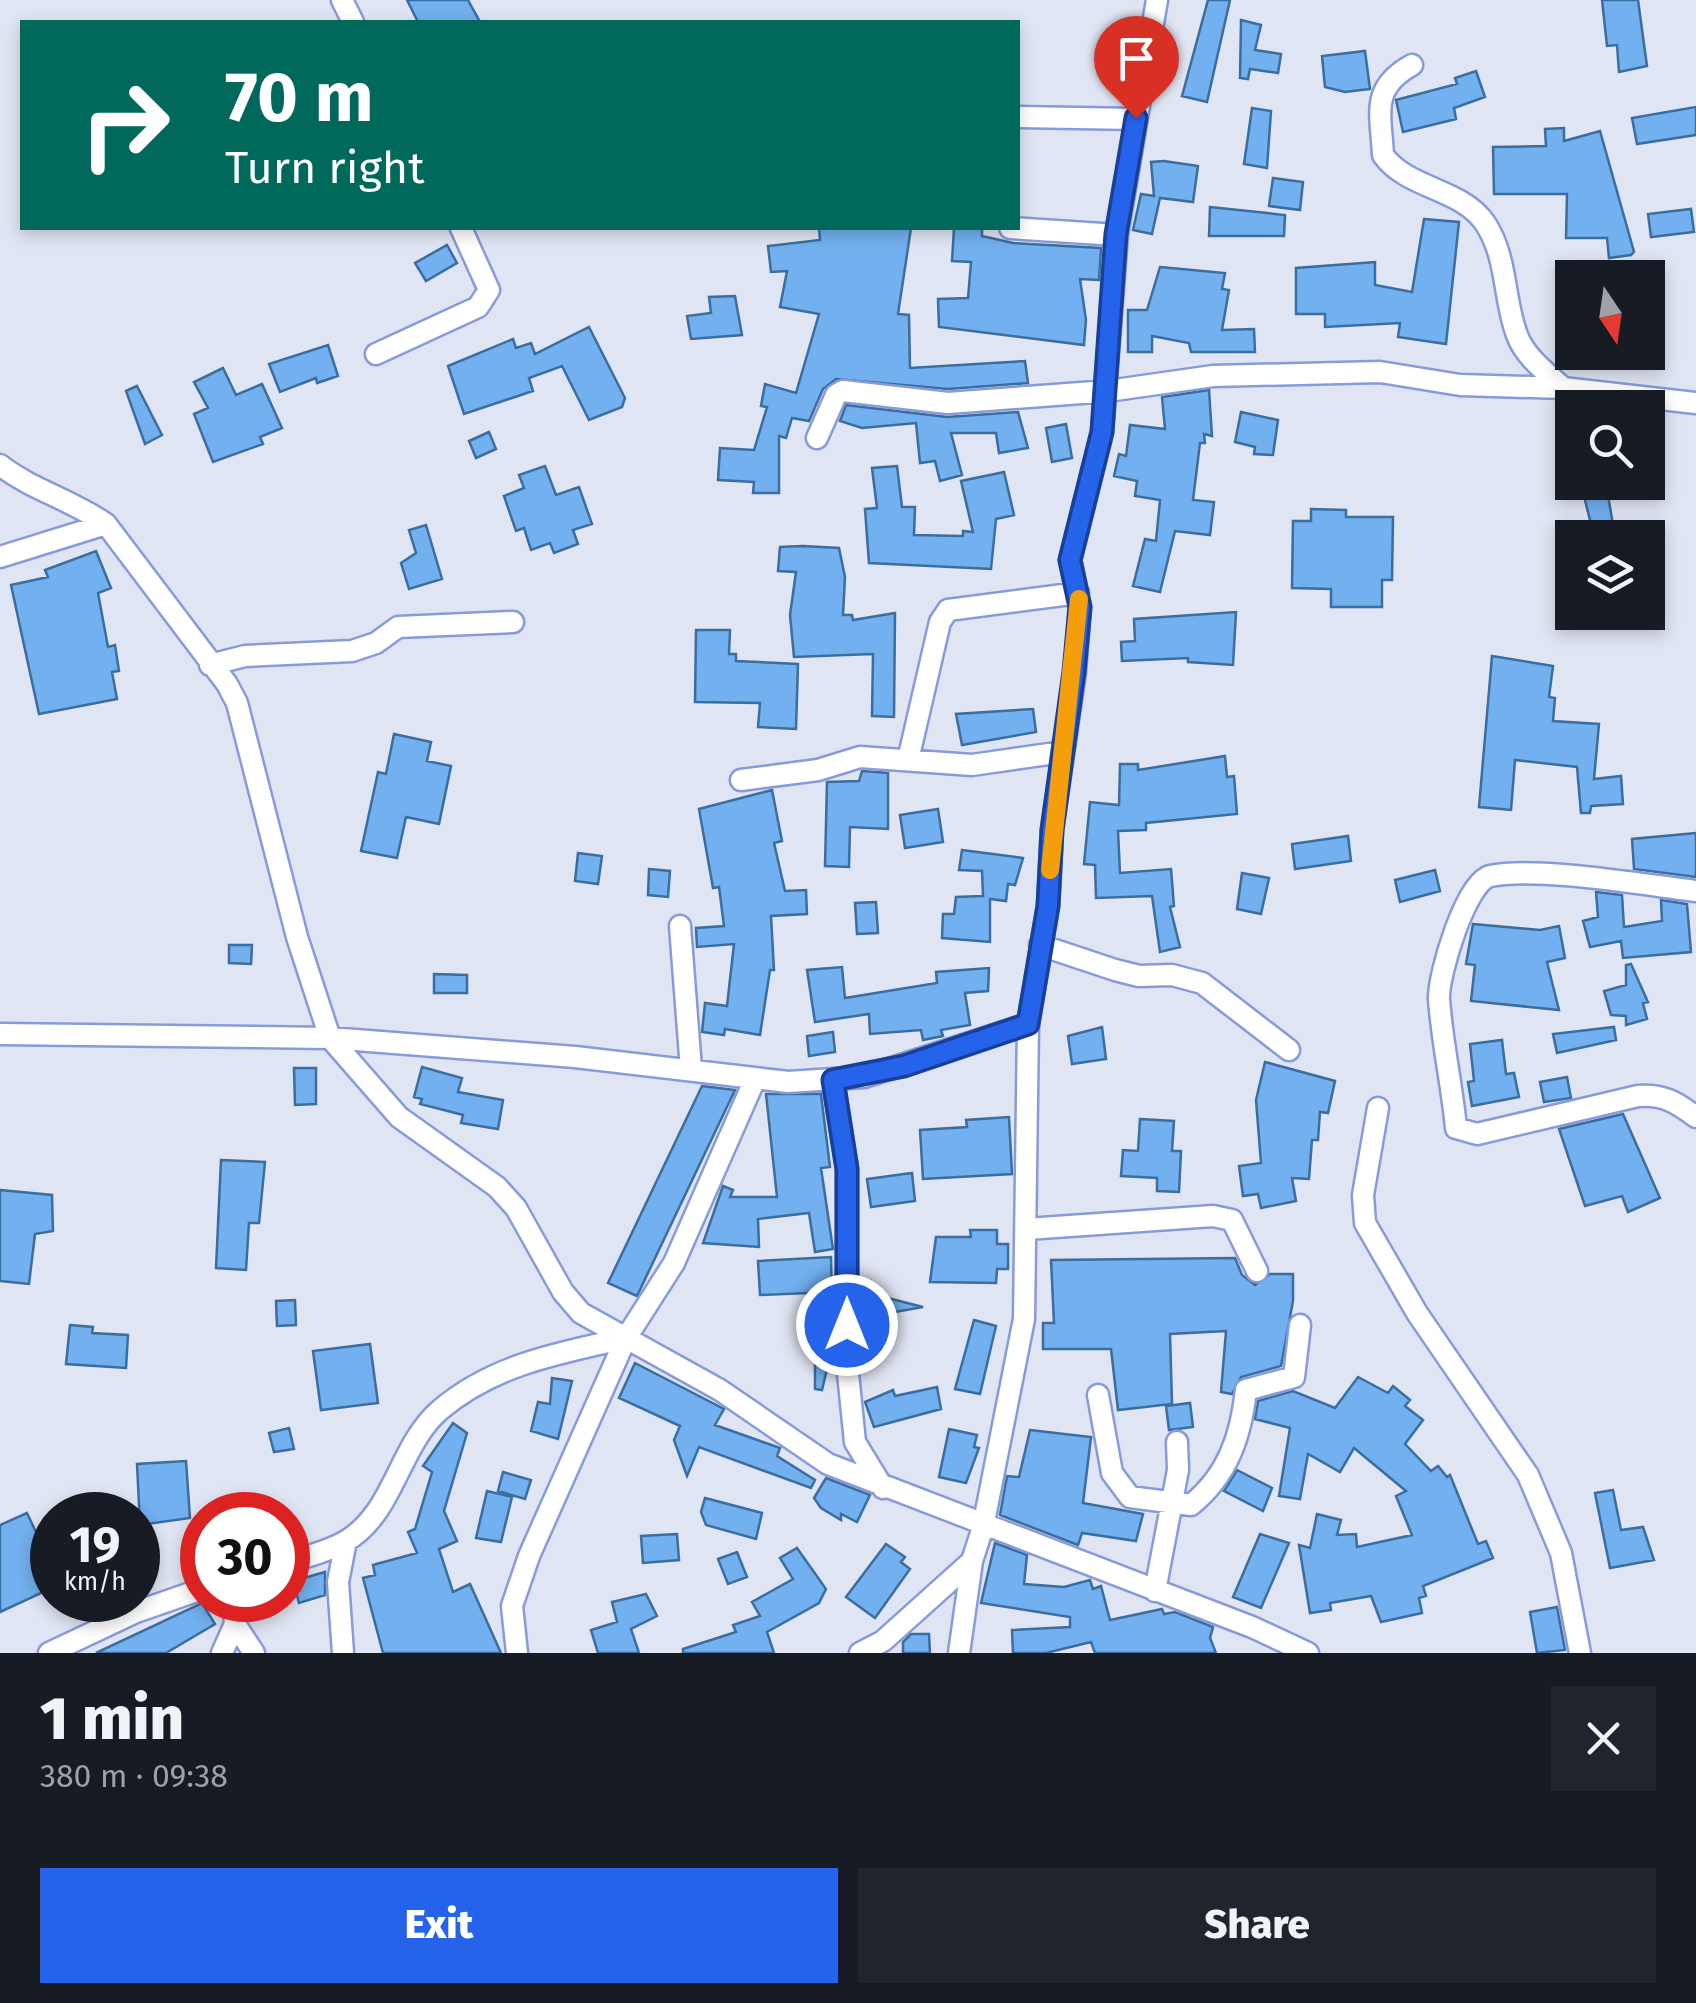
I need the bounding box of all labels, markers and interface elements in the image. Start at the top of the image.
pin [1094,16,1179,119]
icon: arrive [1109,31,1164,86]
text: 70 m [225,56,374,140]
icon: right [60,60,190,190]
text: Turn right [225,141,424,195]
north arrow [1555,260,1665,370]
map controls [1555,260,1665,630]
button: search [1555,390,1665,500]
button: layers [1555,520,1665,630]
position arrow [795,1273,899,1377]
speed limit sign: 30 [180,1492,310,1622]
text: 19 [69,1515,121,1575]
text: km/h [64,1567,126,1597]
text: 1 min [40,1683,184,1755]
button: close [1551,1686,1656,1791]
text: 380 m · 09:38 [40,1757,228,1795]
button: Exit [40,1868,838,1983]
button: Share [858,1868,1656,1983]

